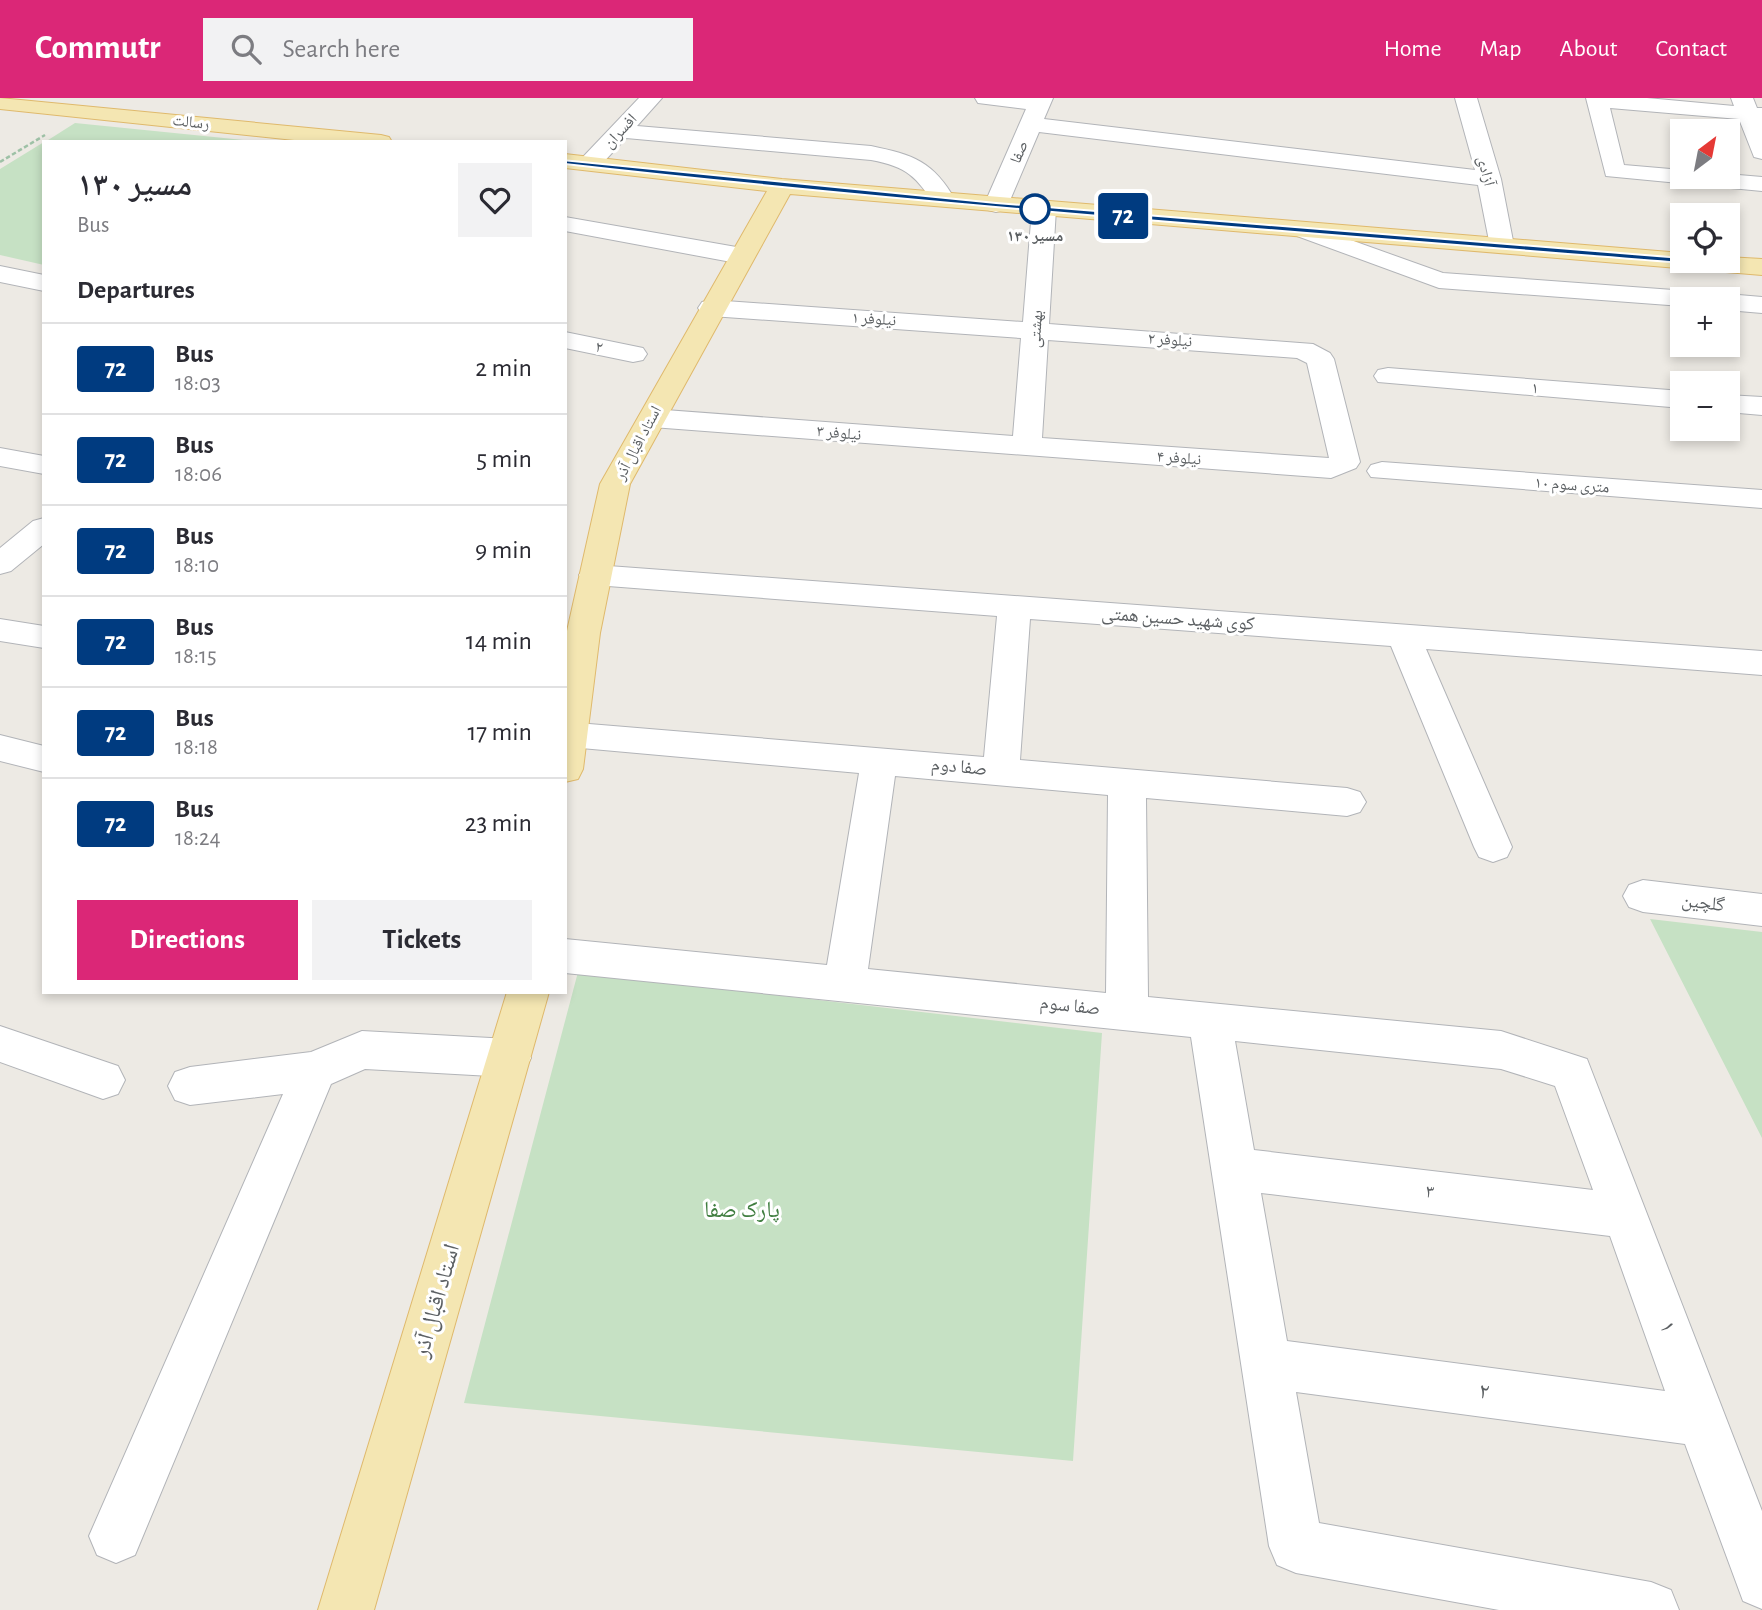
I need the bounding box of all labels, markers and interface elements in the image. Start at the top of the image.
search box [203,18,693,81]
icon: search [227,30,265,68]
text: Commutr [35,32,161,65]
text: Search here [283,36,400,62]
text: Home [1384,37,1442,61]
text: Map [1480,37,1522,61]
text: About [1560,37,1617,61]
text: Contact [1655,37,1727,61]
street label: افسران [600,111,641,153]
street label: رسالت [172,112,210,133]
north arrow [1670,119,1740,189]
map controls [1670,119,1740,441]
street label: صفا [1007,138,1031,166]
street label: آزادی [1473,154,1498,189]
button: heart [458,163,532,237]
text: مسیر ۱۳۰ [77,169,192,202]
line badge: 72 [1092,193,1154,239]
marker: مسیر ۱۳۰ [1020,194,1050,224]
button: locate [1670,203,1740,273]
text: 72 [1112,204,1134,228]
text: Bus [77,214,110,237]
place label: مسیر ۱۳۰ [1007,228,1063,244]
text: Departures [77,277,195,303]
button: + [1670,287,1740,357]
street label: نیلوفر ۱ [851,309,897,330]
street label: بهشتی [1027,310,1047,349]
street label: نیلوفر ۲ [1147,330,1193,351]
street label: ۲ [594,338,604,356]
text: Bus [175,341,214,367]
text: 2 min [475,355,532,381]
text: 72 [105,357,126,381]
button: − [1670,371,1740,441]
text: 18:03 [175,372,221,395]
street label: ۱ [1531,380,1539,396]
street label: استاد اقبال آذر [611,403,666,485]
street label: نیلوفر ۳ [816,423,862,444]
text: Bus [175,432,214,458]
text: 5 min [476,446,532,472]
text: 72 [105,448,126,472]
street label: نیلوفر ۴ [1156,448,1202,469]
text: 18:06 [175,463,222,486]
street label: ۱۰ متری سوم [1534,474,1610,498]
text: Bus [175,523,214,549]
text: 9 min [475,537,532,563]
text: 72 [105,539,126,563]
text: 18:10 [175,554,219,577]
street label: کوی شهید حسین همتی [1101,604,1255,635]
text: Bus [175,614,214,640]
text: 14 min [466,628,532,654]
text: 72 [105,630,126,654]
text: 18:15 [175,645,217,668]
text: Bus [175,705,214,731]
text: 17 min [467,719,532,745]
text: 72 [105,721,126,745]
text: 18:18 [175,736,218,759]
street label: صفا دوم [930,755,988,782]
text: Bus [175,796,214,822]
text: 23 min [465,810,532,836]
text: 72 [105,812,126,836]
text: 18:24 [175,827,221,850]
street label: گلچین [1680,891,1726,916]
button: Directions [77,900,298,980]
button: Tickets [312,900,532,980]
street label: صفا سوم [1038,993,1101,1022]
street label: ۳ [1425,1182,1435,1202]
park label: پارک صفا [704,1199,780,1223]
street label: استاد اقبال آذر [409,1241,465,1362]
street label: ۱ [1654,1318,1680,1336]
street label: ۲ [1477,1380,1491,1404]

